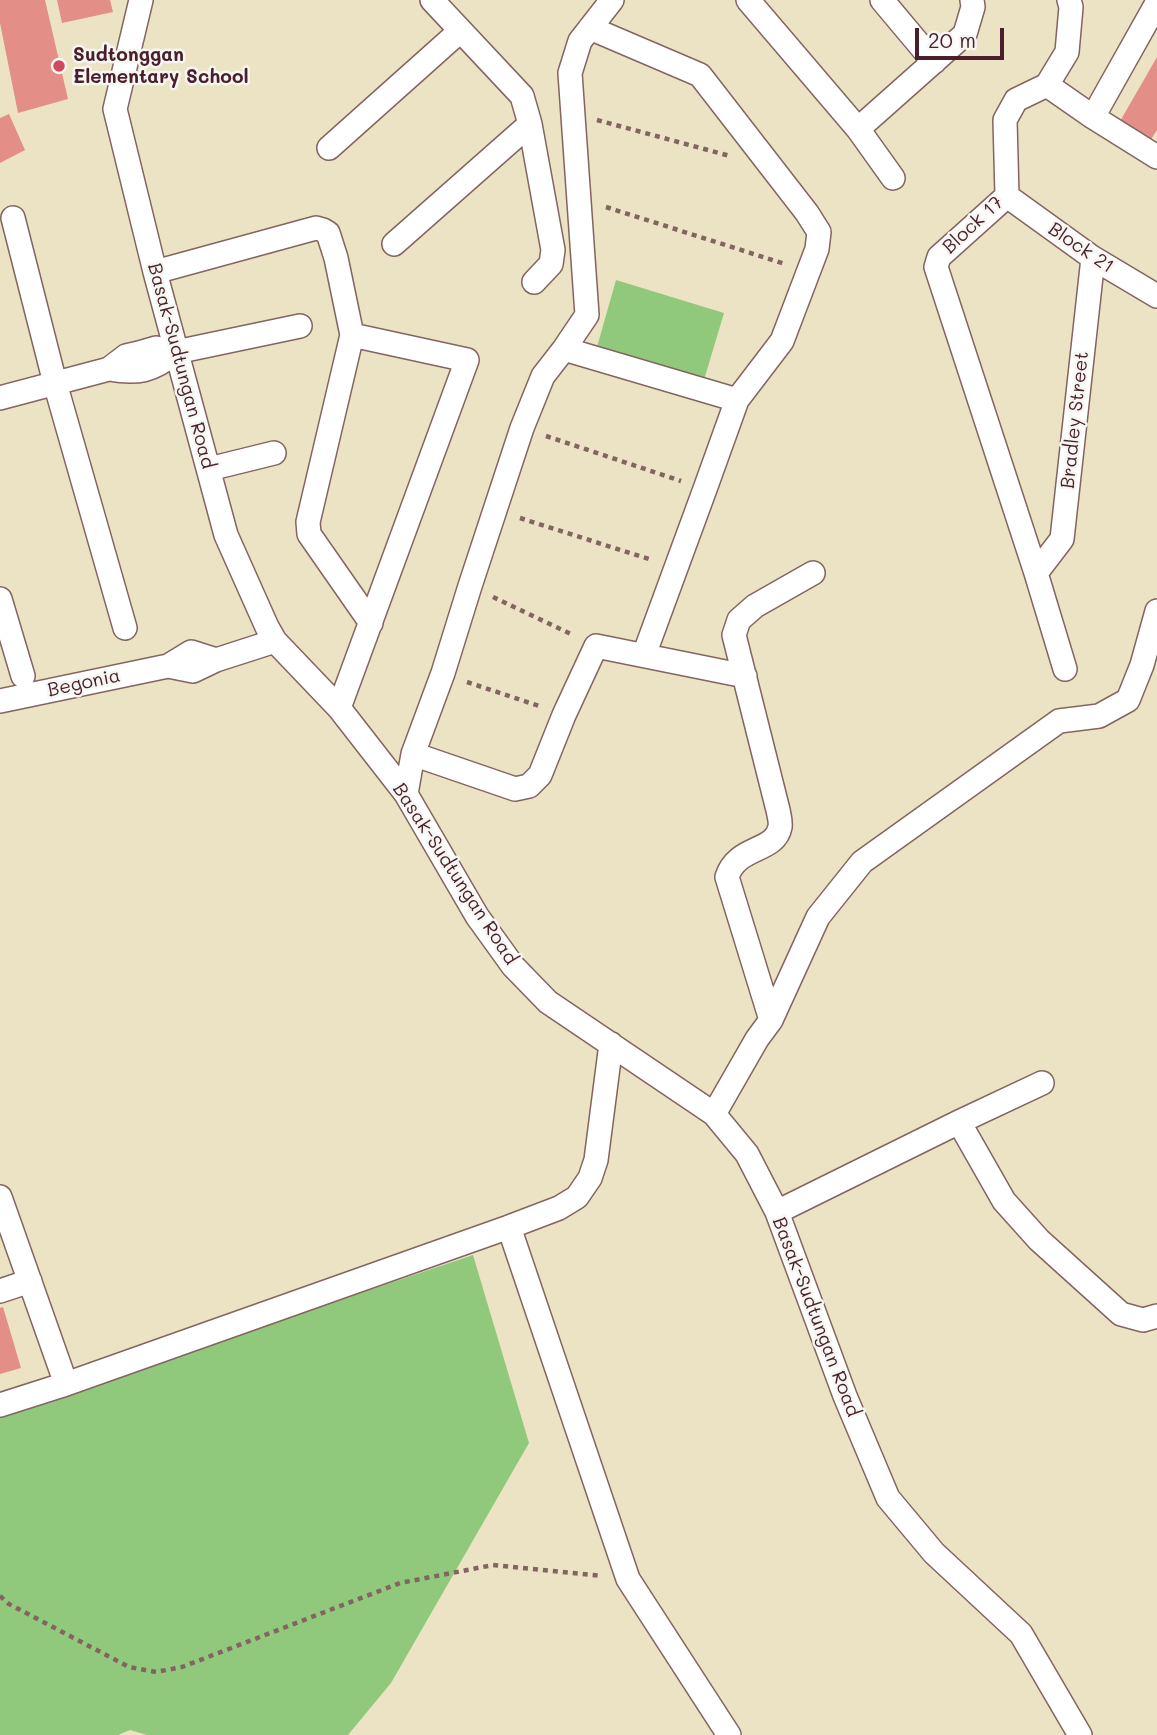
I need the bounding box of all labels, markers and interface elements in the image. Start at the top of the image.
scale bar [919,14,1008,58]
text: 20 m [928,26,976,53]
place label: Sudtonggan Elementary School [73,44,249,88]
marker: Sudtonggan Elementary School [51,58,67,74]
street label: Block 17 [938,191,1008,259]
street label: Block 21 [1044,218,1118,278]
street label: Basak-Sudtungan Road [143,261,219,471]
street label: Bradley Street [1056,350,1094,490]
street label: Begonia [45,664,123,702]
street label: Basak-Sudtungan Road [388,779,522,969]
street label: Basak-Sudtungan Road [767,1214,865,1420]

